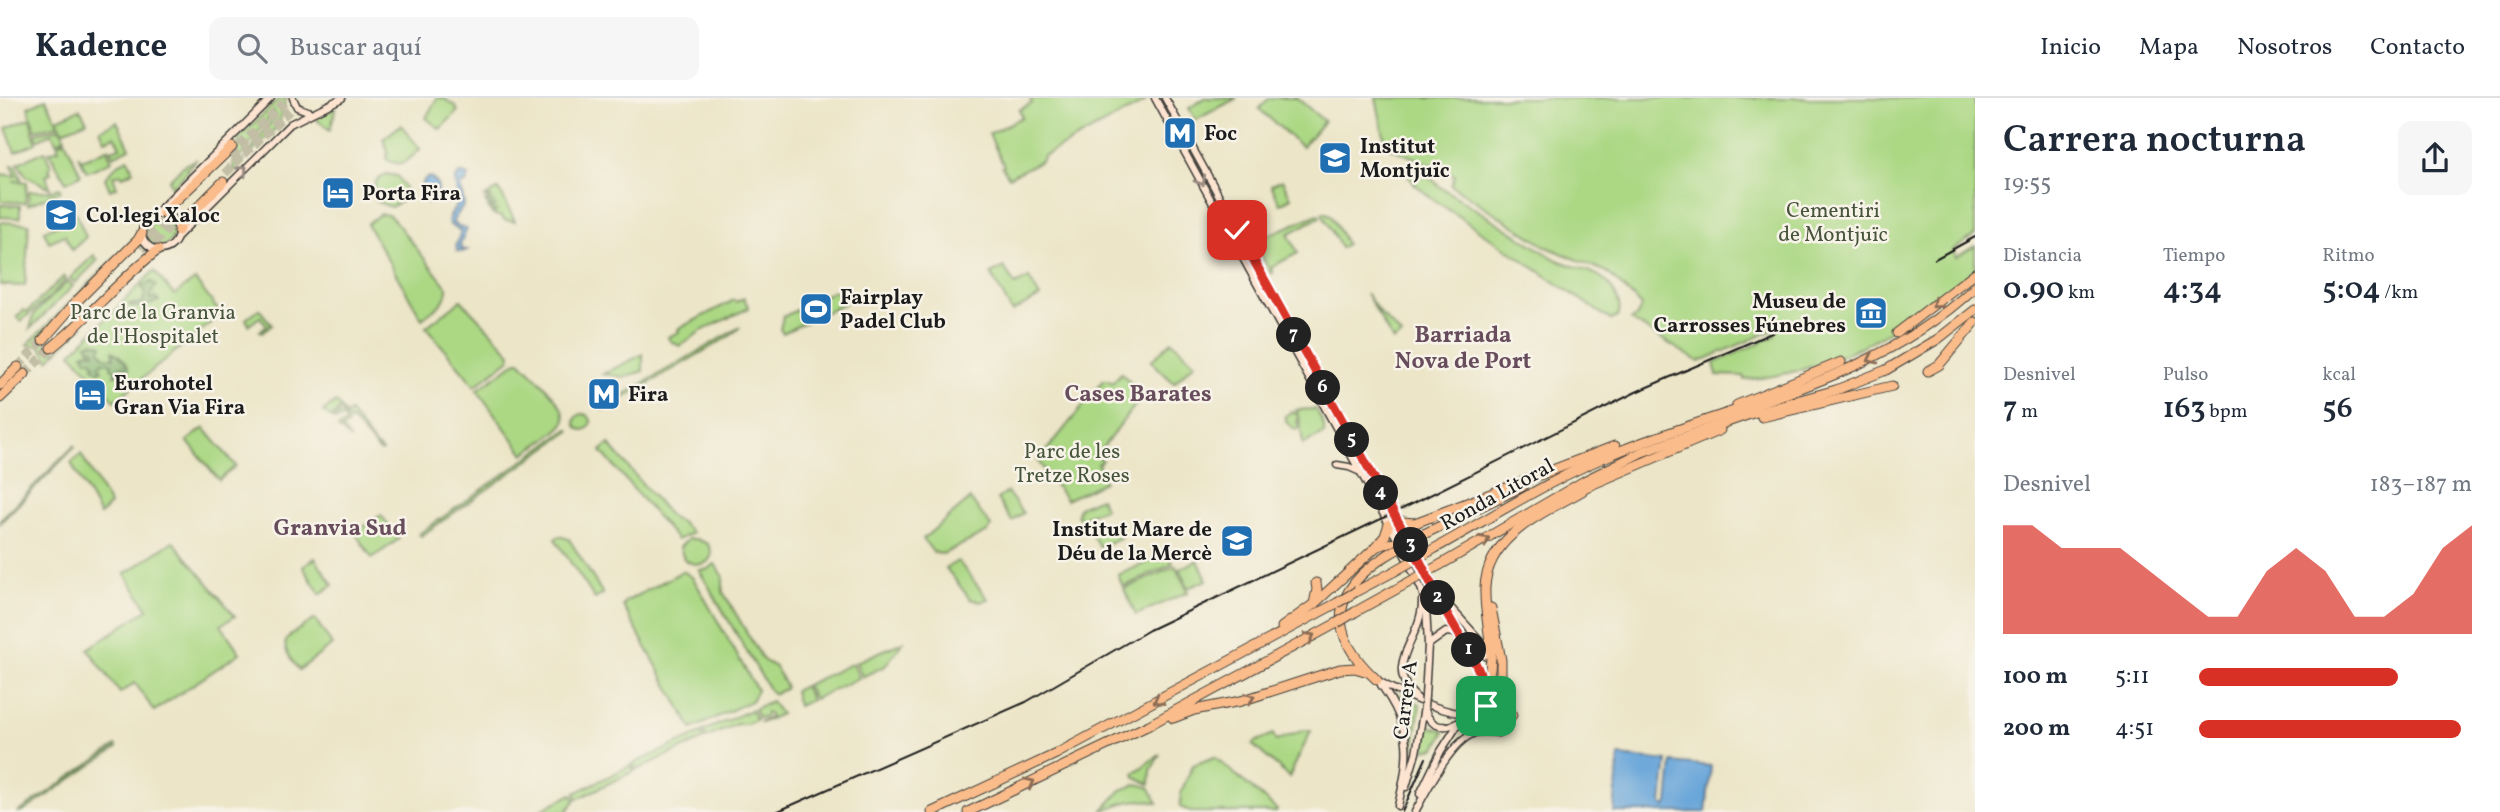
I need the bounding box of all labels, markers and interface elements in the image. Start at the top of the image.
search box [209,17,699,80]
text: Kadence [35,25,167,71]
icon: search [233,29,271,67]
text: Buscar aquí [289,30,422,66]
text: Inicio [2040,31,2101,65]
text: Mapa [2139,31,2199,65]
text: Nosotros [2237,31,2332,65]
text: Contacto [2370,31,2465,65]
metro station icon: Foc [1161,114,1199,152]
text: Carrera nocturna [2003,115,2306,168]
place label: Foc [1204,120,1237,149]
button: share [2398,121,2472,195]
place label: Institut Montjuïc [1360,133,1450,186]
school or university icon: Institut Montjuïc [1316,139,1354,177]
one-way arrow [235,166,247,178]
text: 19:55 [2003,168,2051,200]
hotel icon: Porta Fira [319,174,357,212]
one-way arrow [1193,174,1206,186]
place label: Porta Fira [362,180,461,209]
school or university icon: Col·legi Xaloc [42,196,80,234]
park label: Cementiri de Montjuïc [1778,197,1888,250]
pin [1207,200,1267,260]
place label: Col·legi Xaloc [86,202,220,231]
icon: check [1218,211,1256,249]
text: Distancia [2003,243,2082,269]
text: Tiempo [2163,243,2225,269]
text: Ritmo [2322,243,2375,269]
text: 0.90 [2003,269,2064,311]
text: 4:34 [2163,269,2222,311]
text: 5:04 [2322,269,2381,311]
text: km [2064,280,2095,306]
text: /km [2381,280,2418,306]
place label: Fairplay Padel Club [840,284,946,337]
place label: Museu de Carrosses Fúnebres [1653,288,1846,341]
sports icon: Fairplay Padel Club [797,290,835,328]
museum icon: Museu de Carrosses Fúnebres [1852,294,1890,332]
one-way arrow [1932,296,1945,308]
park label: Parc de la Granvia de l'Hospitalet [70,299,236,352]
pin: 7 [1276,317,1312,352]
district label: Barriada Nova de Port [1395,320,1532,378]
text: 7 [1289,321,1298,347]
one-way arrow [1867,351,1879,365]
text: Desnivel [2003,362,2076,388]
text: Pulso [2163,362,2208,388]
text: kcal [2322,362,2356,388]
place label: Eurohotel Gran Via Fira [114,370,245,423]
pin: 6 [1306,370,1340,406]
text: 6 [1317,374,1328,400]
metro station icon: Fira [585,375,623,413]
hotel icon: Eurohotel Gran Via Fira [71,376,109,414]
district label: Cases Barates [1064,379,1212,411]
place label: Fira [628,381,669,410]
text: 7 [2003,388,2017,430]
text: 163 [2163,388,2206,430]
text: 56 [2322,388,2353,430]
text: m [2017,399,2038,425]
text: bpm [2206,399,2247,425]
pin: 5 [1334,422,1370,458]
text: 5 [1347,426,1356,452]
park label: Parc de les Tretze Roses [1014,438,1130,491]
street label: Ronda Litoral [1436,452,1560,539]
text: Desnivel [2003,469,2091,501]
text: 183–187 m [2370,469,2472,501]
pin: 4 [1364,476,1398,510]
text: 4 [1375,479,1386,505]
district label: Granvia Sud [274,513,406,545]
place label: Institut Mare de Déu de la Mercè [1052,516,1212,569]
school or university icon: Institut Mare de Déu de la Mercè [1218,522,1256,560]
pin: 3 [1394,528,1428,562]
text: 3 [1406,531,1415,557]
one-way arrow [1478,535,1490,548]
pin: 2 [1420,580,1456,616]
text: 2 [1433,584,1442,610]
one-way arrow [1303,632,1315,645]
pin: 1 [1452,632,1486,668]
text: 1 [1465,636,1472,662]
street label: Carrer A [1387,659,1426,741]
text: 100 m [2003,661,2068,693]
text: 5:11 [2115,661,2149,693]
pin [1456,676,1516,736]
icon: arrive [1467,687,1505,725]
one-way arrow [1153,692,1165,705]
one-way arrow [1244,692,1256,706]
text: 200 m [2003,713,2070,745]
text: 4:51 [2115,713,2154,745]
one-way arrow [1023,777,1035,791]

